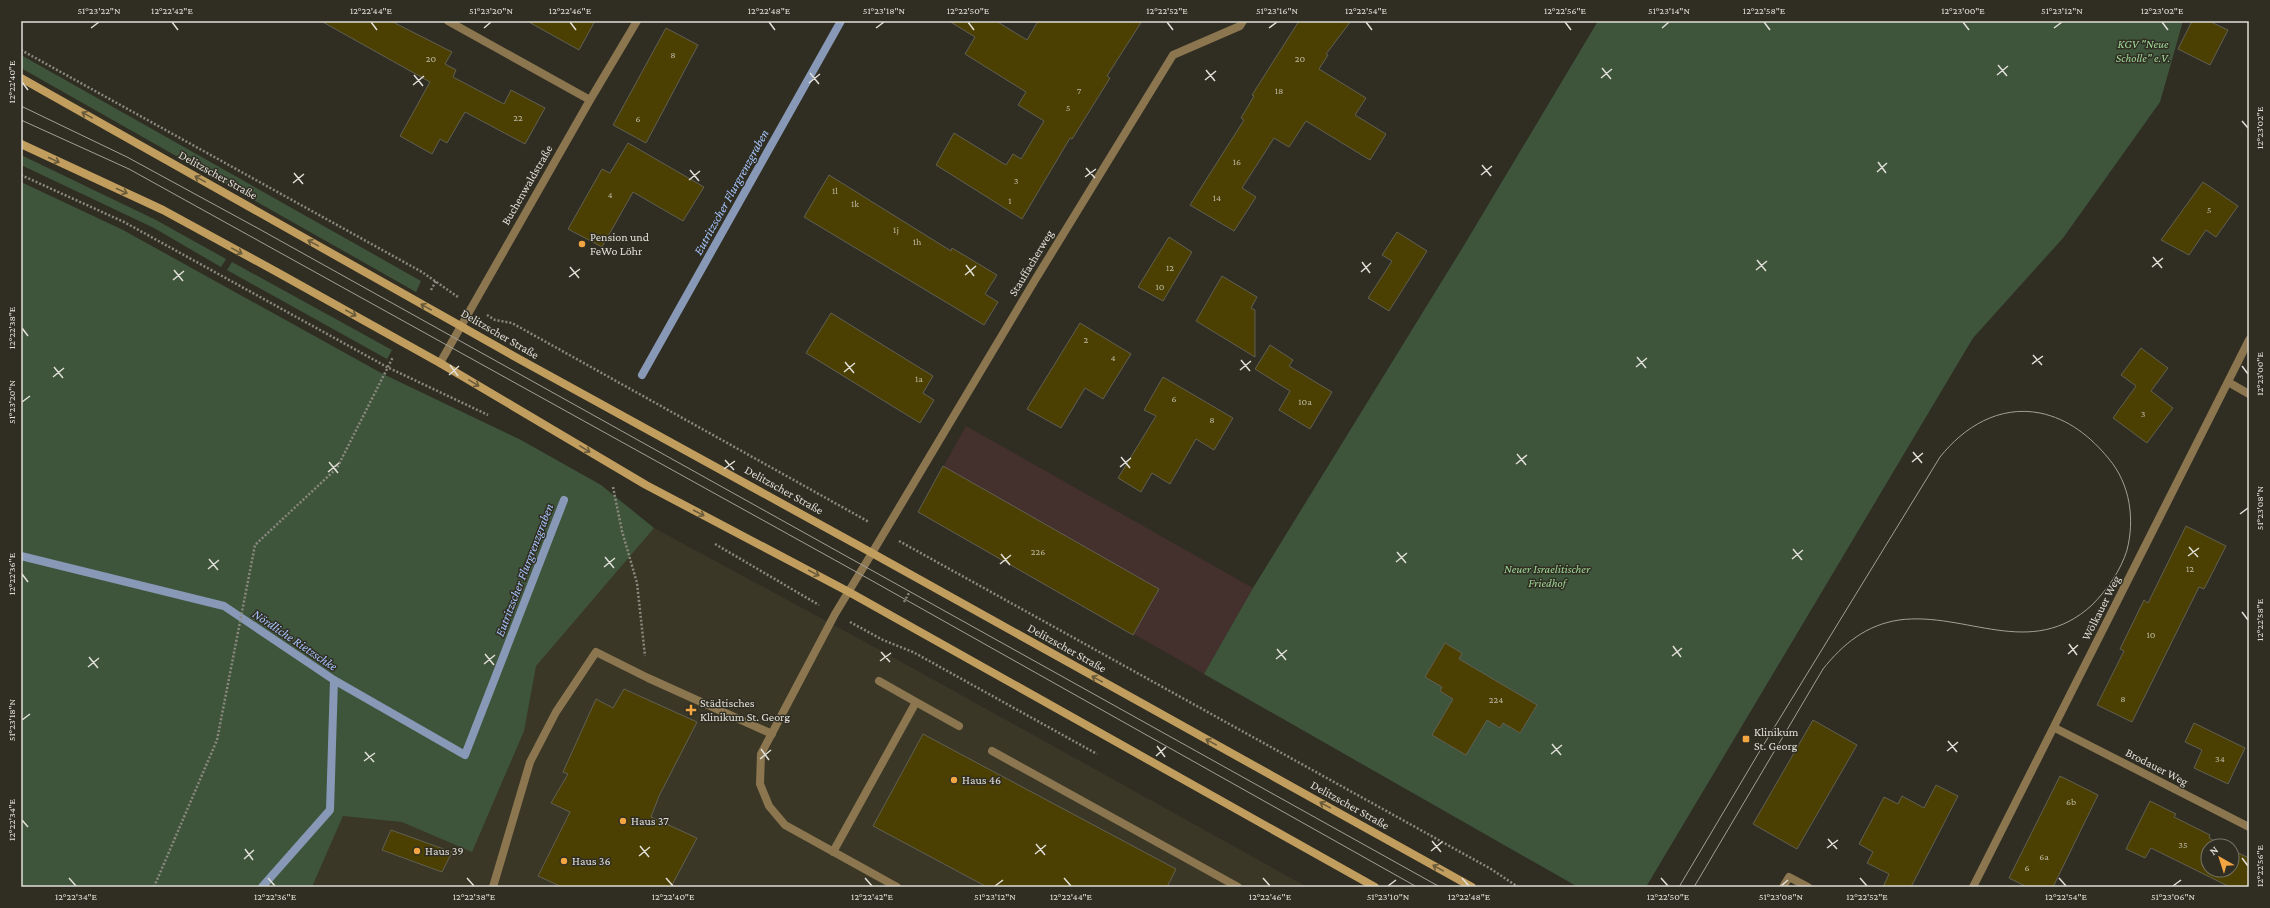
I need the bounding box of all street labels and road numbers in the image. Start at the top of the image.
street label: Buchenwaldstraße [498,143,556,227]
street label: Delitzscher Straße [176,148,260,202]
street label: Stauffacherweg [1006,227,1056,299]
street label: Delitzscher Straße [459,306,541,362]
street label: Delitzscher Straße [742,463,826,517]
street label: Wölkauer Weg [2079,573,2123,643]
street label: Delitzscher Straße [1025,621,1109,675]
street label: Brodauer Weg [2123,745,2191,789]
street label: Delitzscher Straße [1308,778,1392,832]

